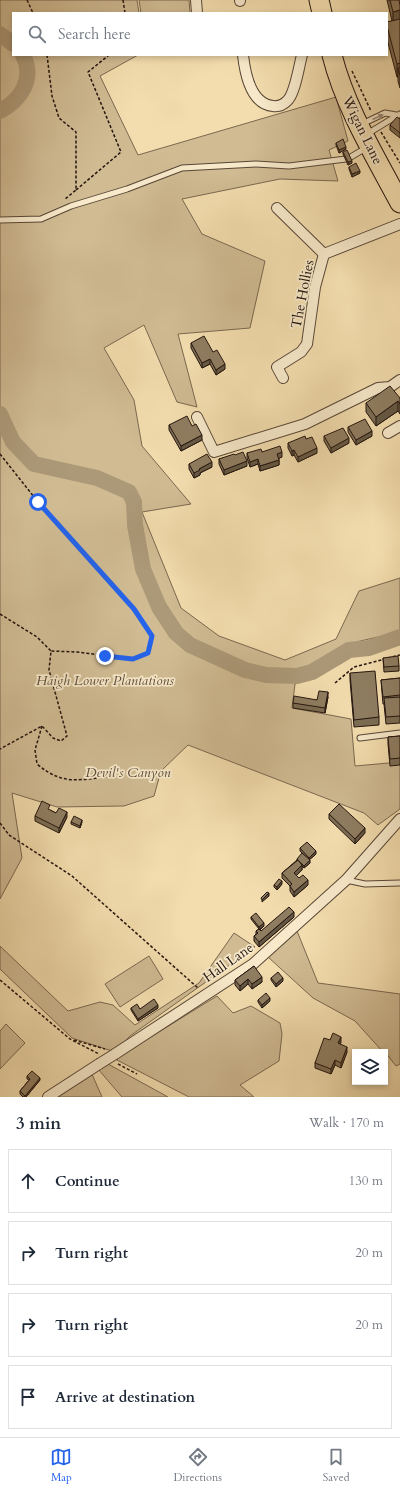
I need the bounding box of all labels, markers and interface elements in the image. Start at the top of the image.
search box [12,12,388,56]
icon: search [26,23,48,45]
text: Search here [58,24,131,44]
street label: Wigan Lane [337,92,387,168]
one-way arrow [372,114,383,120]
street label: The Hollies [287,258,319,330]
route start [29,493,47,511]
route end [96,647,114,665]
park label: Haigh Lower Plantations [36,671,174,690]
park label: Devil's Canyon [85,763,171,782]
street label: Hall Lane [199,938,257,987]
map controls [352,1049,388,1085]
button: layers [352,1049,388,1085]
text: 3 min [16,1112,61,1135]
text: Walk · 170 m [309,1114,384,1132]
icon: ahead [17,1170,39,1192]
text: Continue [55,1171,120,1191]
text: 130 m [349,1172,383,1190]
icon: right [17,1242,39,1264]
text: Turn right [55,1243,128,1263]
text: 20 m [355,1244,383,1262]
icon: right [17,1314,39,1336]
text: Turn right [55,1315,128,1335]
text: 20 m [355,1316,383,1334]
icon: arrive [17,1386,39,1408]
text: Arrive at destination [55,1387,195,1407]
tab: Map [50,1446,72,1485]
tab: Directions [173,1446,222,1485]
tab: Saved [323,1446,350,1485]

